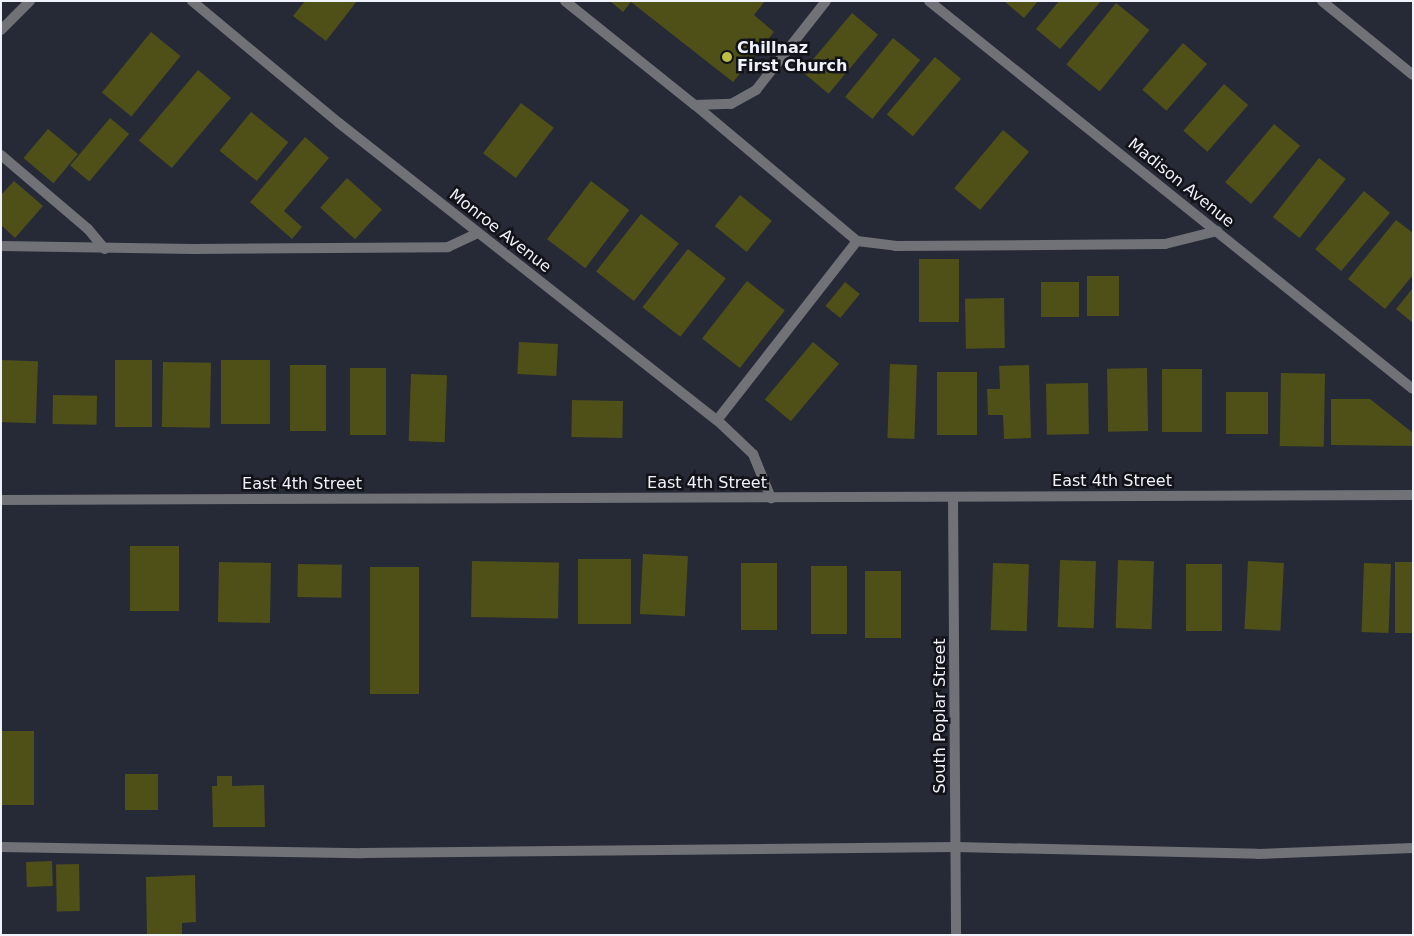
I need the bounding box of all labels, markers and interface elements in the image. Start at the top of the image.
place label: Chillnaz First Church [737,38,847,76]
marker: Chillnaz First Church [721,51,733,63]
street label: Madison Avenue [1124,134,1238,232]
street label: Monroe Avenue [445,185,555,277]
street label: East 4th Street [1052,471,1172,491]
street label: East 4th Street [647,473,767,493]
street label: East 4th Street [242,474,362,494]
street label: South Poplar Street [930,638,950,794]

